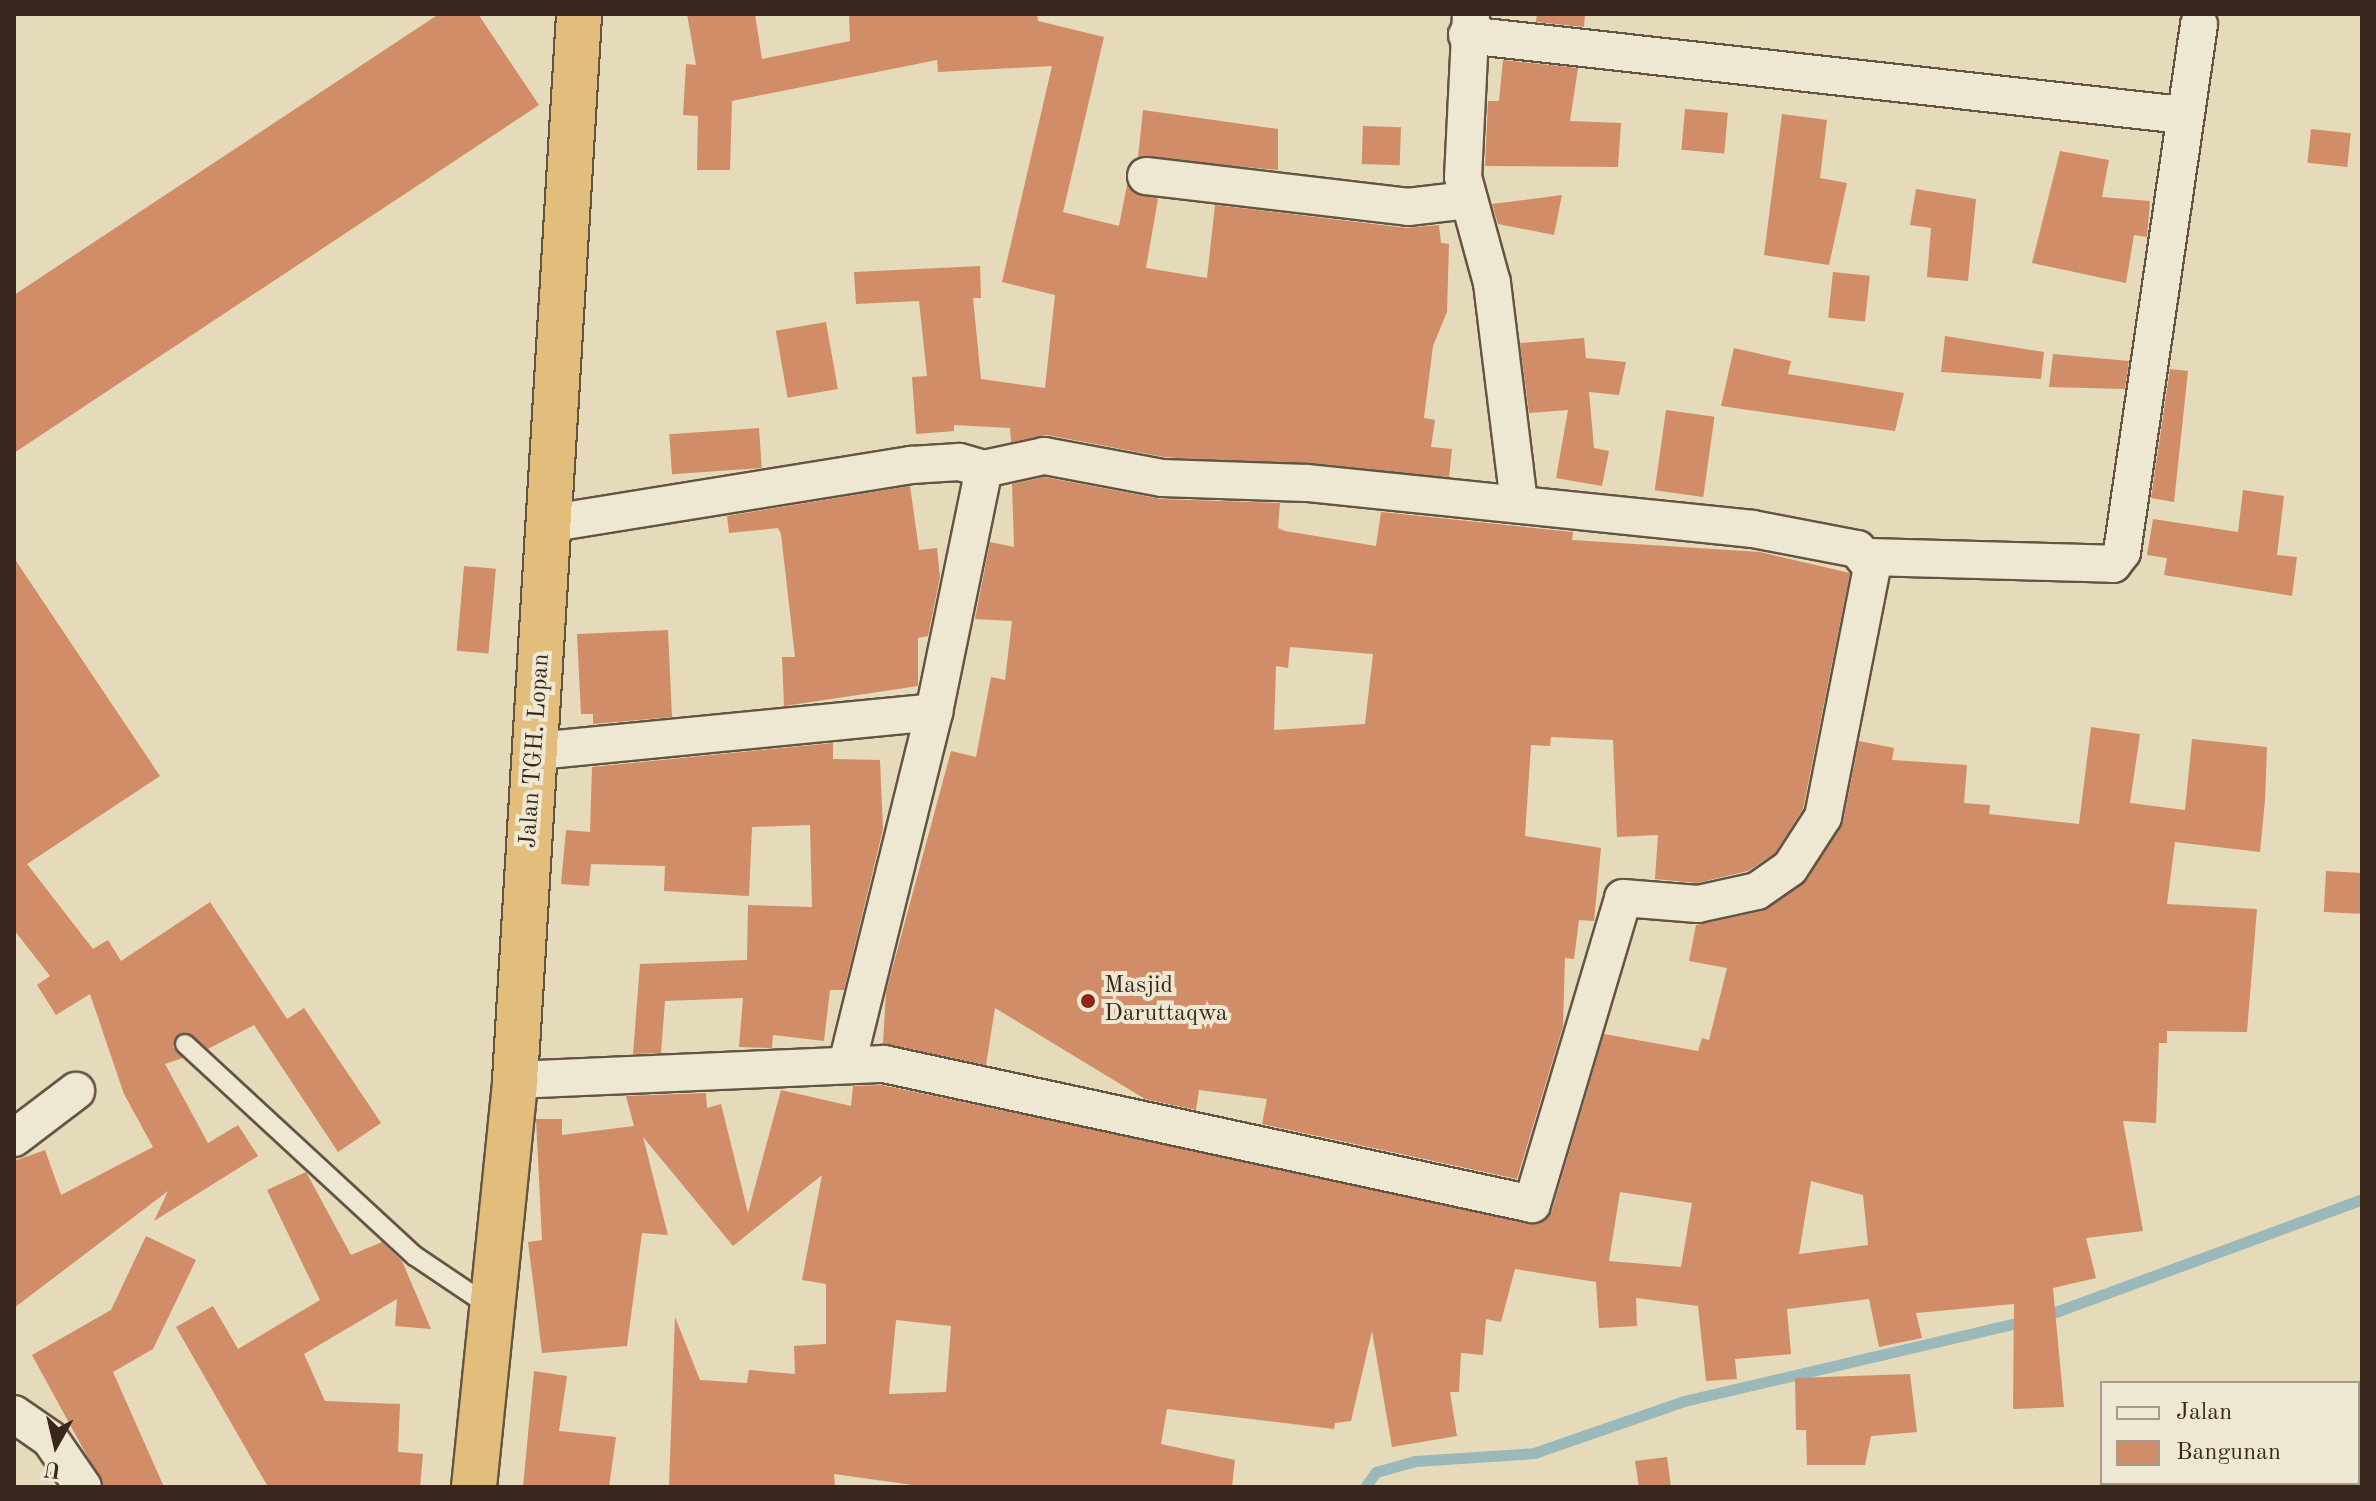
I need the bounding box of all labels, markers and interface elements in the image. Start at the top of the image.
street label: Jalan TGH. Lopan [515,653,557,849]
place label: Masjid Daruttaqwa [1104,973,1228,1029]
marker: Masjid Daruttaqwa [1079,992,1097,1010]
legend [2100,1381,2360,1485]
text: Jalan [2176,1401,2232,1425]
north arrow [16,1405,96,1485]
text: Bangunan [2176,1441,2281,1465]
text: U [42,1457,63,1481]

